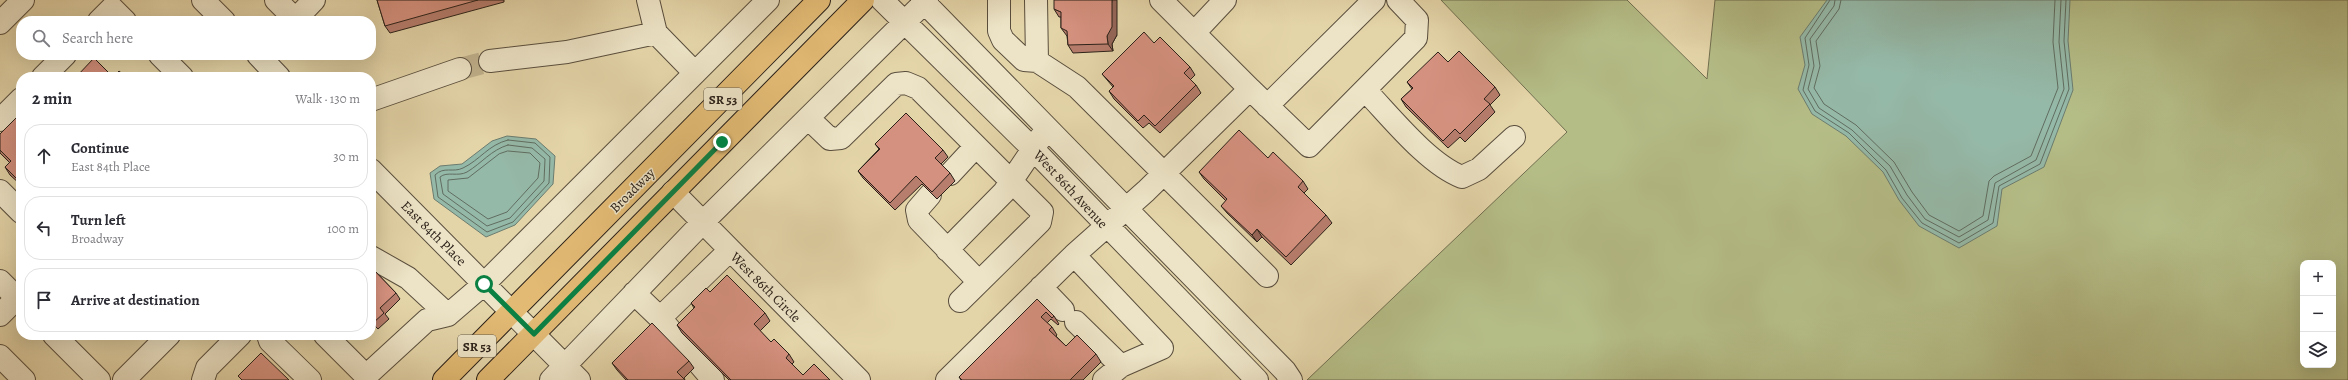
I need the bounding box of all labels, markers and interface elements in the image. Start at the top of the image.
search box [16,16,376,60]
icon: search [30,27,52,49]
text: Search here [62,28,133,48]
text: 2 min [32,87,72,110]
road number: SR 53 [704,88,742,110]
text: Walk · 130 m [295,90,360,107]
route end [713,133,731,151]
text: Continue [71,138,129,158]
icon: ahead [33,145,55,167]
street label: West 86th Avenue [1029,145,1112,233]
text: 30 m [333,148,359,165]
text: East 84th Place [71,158,150,175]
street label: Broadway [606,163,660,217]
street label: East 84th Place [397,197,470,270]
text: Turn left [71,210,126,230]
icon: left [33,217,55,239]
text: 100 m [327,220,359,237]
text: Broadway [71,230,124,247]
street label: West 86th Circle [725,247,805,327]
map controls [2300,260,2336,368]
button: + [2300,260,2336,296]
route start [475,275,493,293]
icon: arrive [33,289,55,311]
text: Arrive at destination [71,290,200,310]
button: − [2300,296,2336,332]
button: layers [2300,332,2336,368]
road number: SR 53 [458,335,496,357]

